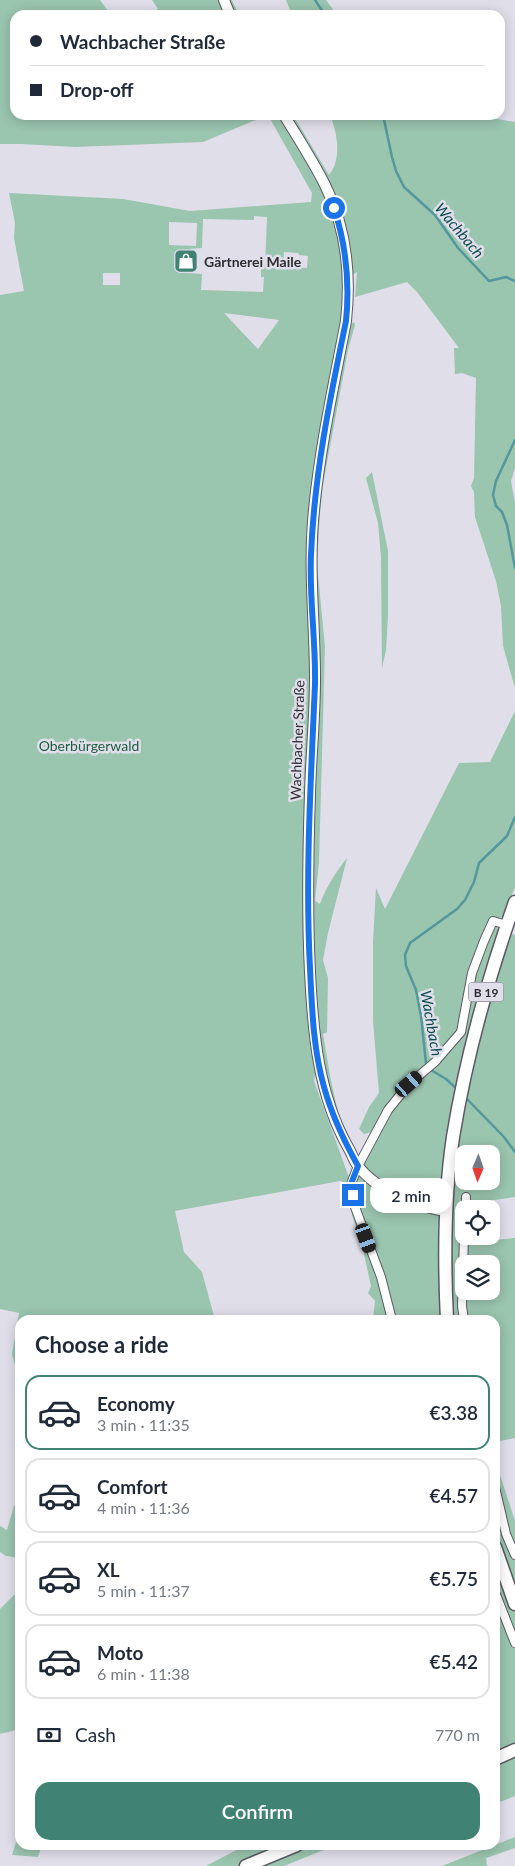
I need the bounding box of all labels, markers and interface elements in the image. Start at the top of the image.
text: Wachbacher Straße [60,30,225,53]
text: Drop-off [60,78,134,101]
route start [323,197,345,219]
water label: Wachbach [432,199,488,261]
shop icon: Gärtnerei Maile [173,248,199,274]
place label: Gärtnerei Maile [204,253,302,270]
street label: Wachbacher Straße [286,680,308,800]
park label: Oberbürgerwald [39,737,139,754]
road number: B 19 [468,982,504,1002]
water label: Wachbach [417,989,447,1057]
car [392,1068,425,1100]
north arrow [455,1145,500,1190]
map controls [455,1145,500,1300]
callout: 2 min [370,1178,453,1212]
route end [342,1184,364,1206]
text: 2 min [391,1186,431,1205]
button: locate [455,1200,500,1245]
car [353,1221,378,1255]
button: layers [455,1255,500,1300]
text: Choose a ride [35,1331,169,1358]
icon: car [37,1390,82,1435]
text: Economy [97,1392,175,1415]
text: €3.38 [429,1401,478,1424]
text: 3 min · 11:35 [97,1415,190,1434]
icon: car [37,1473,82,1518]
text: Comfort [97,1475,168,1498]
text: €4.57 [429,1484,478,1507]
text: 4 min · 11:36 [97,1498,190,1517]
icon: car [37,1556,82,1601]
text: XL [97,1558,120,1581]
text: €5.75 [429,1567,478,1590]
text: 5 min · 11:37 [97,1581,190,1600]
icon: car [37,1639,82,1684]
text: Moto [97,1641,143,1664]
text: €5.42 [429,1650,478,1673]
text: 6 min · 11:38 [97,1664,190,1683]
icon: cash [35,1721,63,1749]
text: Cash [75,1723,116,1746]
text: 770 m [435,1725,480,1744]
button: Confirm [35,1782,480,1840]

